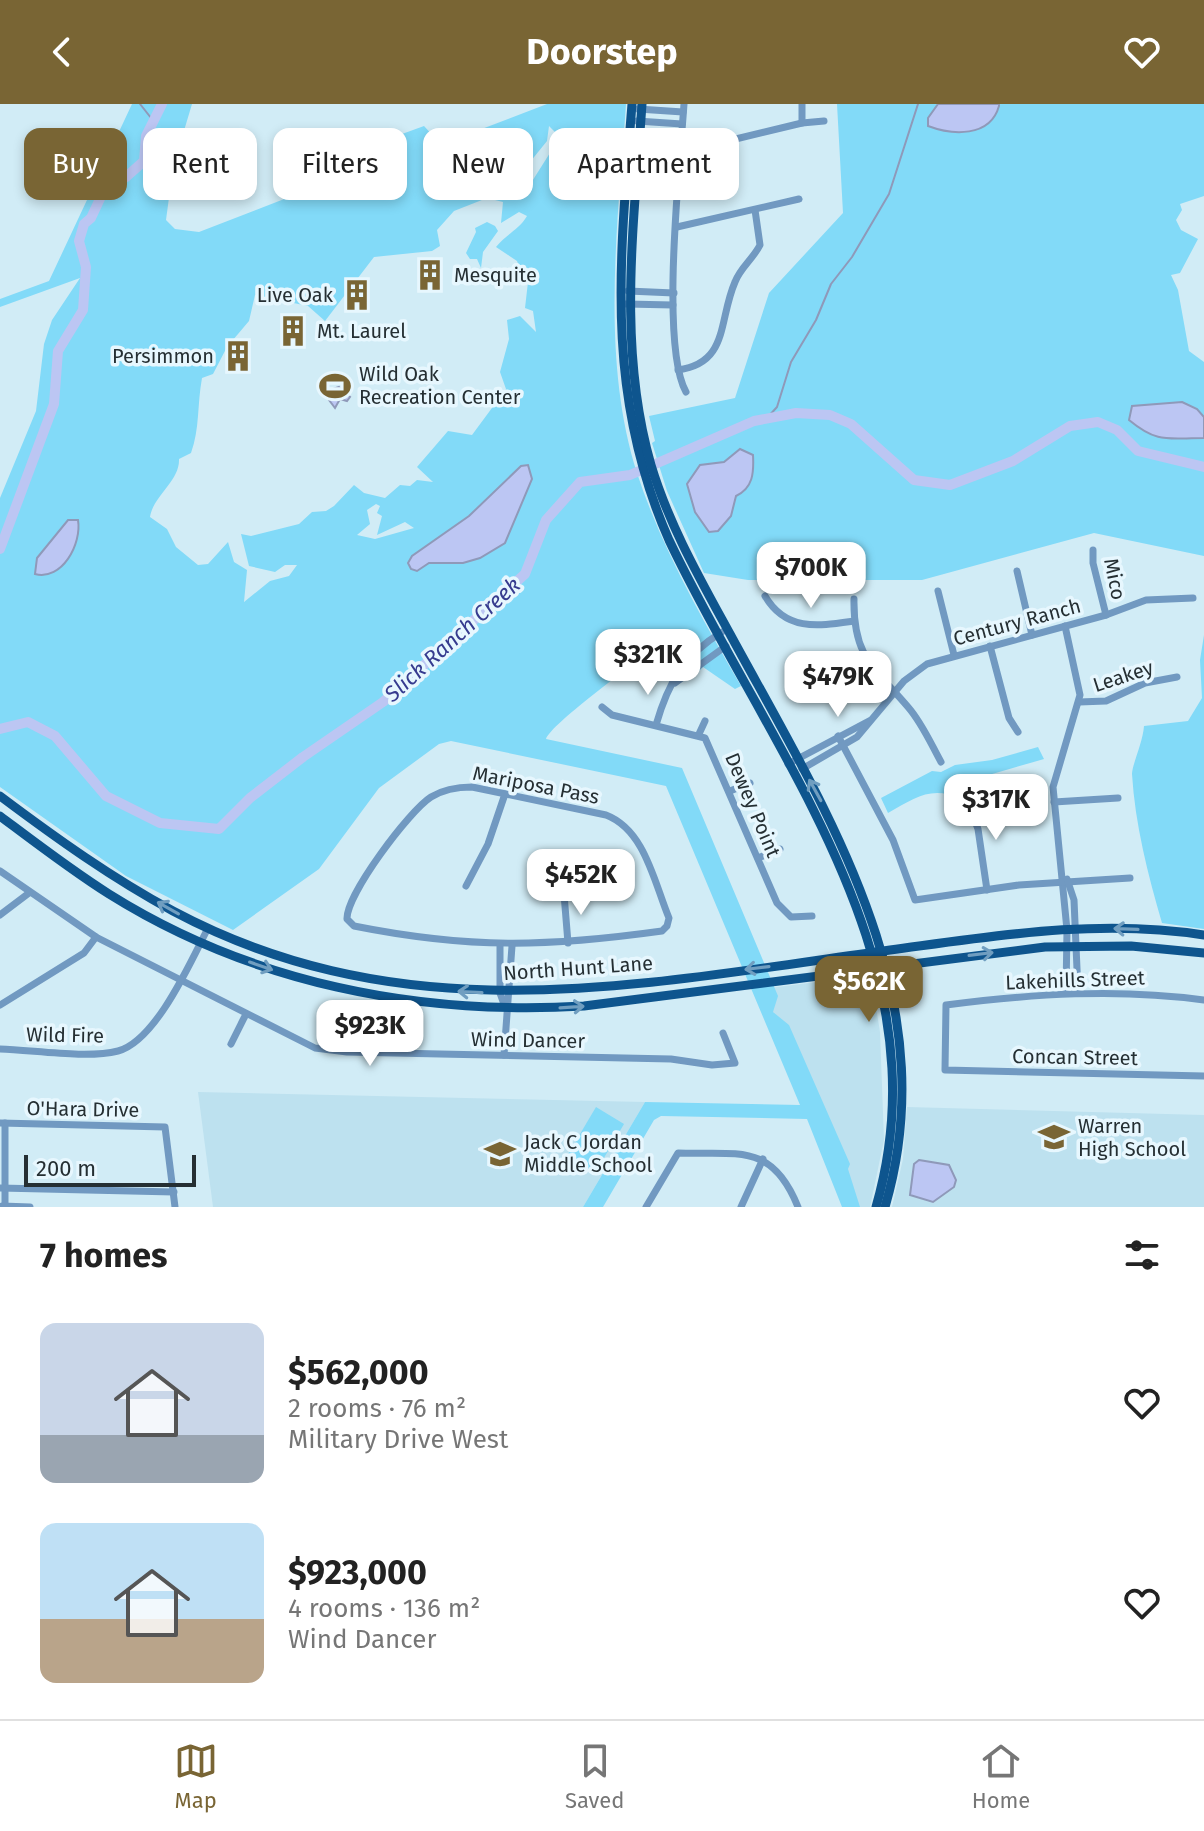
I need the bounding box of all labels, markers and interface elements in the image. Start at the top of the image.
icon: back [40,30,84,74]
text: Doorstep [526,30,678,74]
icon: heart [1120,30,1164,74]
chip: Buy [24,128,127,200]
chip: Rent [143,128,257,200]
chip: Filters [273,128,407,200]
chip: New [423,128,533,200]
chip: Apartment [549,128,739,200]
building icon: Mesquite [413,258,447,292]
place label: Mesquite [454,263,537,287]
building icon: Live Oak [340,278,374,312]
place label: Live Oak [257,283,334,307]
building icon: Mt. Laurel [276,314,310,348]
place label: Mt. Laurel [317,319,406,343]
building icon: Persimmon [221,339,255,373]
place label: Persimmon [112,344,214,368]
place label: Wild Oak Recreation Center [359,362,521,409]
sports icon: Wild Oak Recreation Center [318,369,352,403]
pin: $700K [755,542,867,610]
text: $700K [775,552,847,583]
street label: Mico [1099,556,1131,602]
water label: Slick Ranch Creek [378,571,526,708]
street label: Century Ranch [951,593,1083,651]
pin: $321K [592,629,704,697]
text: $321K [614,639,682,670]
pin: $479K [782,651,894,719]
street label: Leakey [1090,655,1156,697]
text: $479K [802,661,874,692]
street label: Dewey Point [720,749,786,862]
street label: Mariposa Pass [471,761,601,809]
pin: $317K [940,774,1052,842]
one-way arrow [807,779,822,803]
text: $317K [962,784,1030,815]
pin: $452K [525,849,637,917]
text: $452K [545,859,617,890]
one-way arrow [157,900,181,915]
one-way arrow [1113,921,1140,937]
one-way arrow [967,947,994,962]
street label: North Hunt Lane [502,951,654,985]
pin: $562K [813,956,925,1024]
one-way arrow [248,959,273,974]
one-way arrow [744,960,771,975]
text: $562K [833,966,905,997]
street label: Lakehills Street [1005,966,1146,994]
one-way arrow [457,984,484,999]
one-way arrow [558,999,585,1014]
pin: $923K [314,1000,426,1068]
text: $923K [334,1010,406,1041]
street label: Wild Fire [26,1022,104,1048]
street label: Wind Dancer [471,1027,586,1053]
street label: Concan Street [1012,1044,1139,1070]
street label: O'Hara Drive [26,1096,140,1122]
place label: Warren High School [1078,1114,1186,1161]
school or university icon: Warren High School [1037,1120,1071,1154]
place label: Jack C Jordan Middle School [524,1130,653,1177]
school or university icon: Jack C Jordan Middle School [483,1137,517,1171]
scale bar [24,1151,196,1187]
text: 200 m [36,1155,96,1182]
icon: filters [1120,1233,1164,1277]
text: 7 homes [40,1235,167,1276]
text: $562,000 [288,1352,429,1393]
icon: home [104,1355,200,1451]
icon: heart [1120,1381,1164,1425]
text: 2 rooms · 76 m² [288,1393,466,1424]
text: Military Drive West [288,1424,508,1455]
text: $923,000 [288,1552,427,1593]
icon: home [104,1555,200,1651]
icon: heart [1120,1581,1164,1625]
text: 4 rooms · 136 m² [288,1593,480,1624]
text: Wind Dancer [288,1624,436,1655]
tab: Map [174,1739,218,1814]
tab: Saved [565,1739,624,1814]
tab: Home [972,1739,1030,1814]

